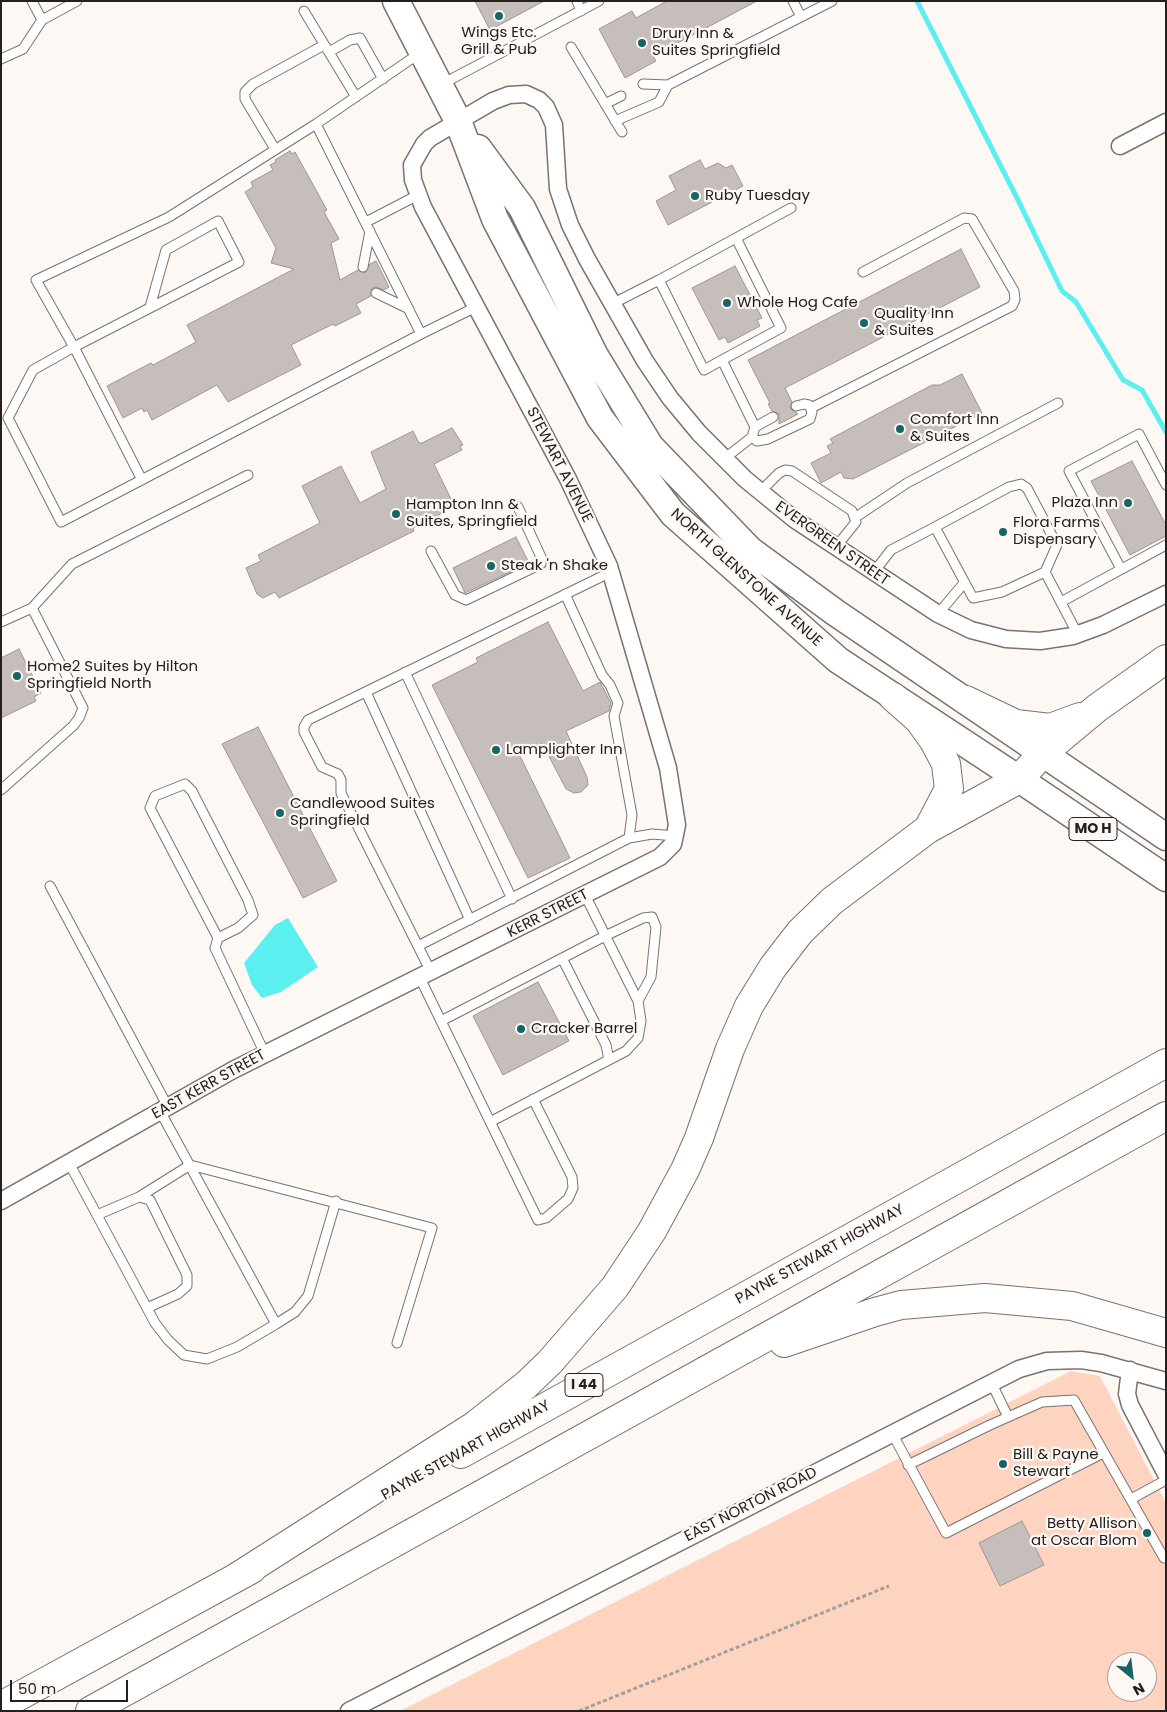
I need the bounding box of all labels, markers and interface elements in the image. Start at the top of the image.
marker: Wings Etc. Grill & Pub [493,10,505,22]
place label: Wings Etc. Grill & Pub [461,24,537,59]
place label: Drury Inn & Suites Springfield [652,25,780,60]
marker: Drury Inn & Suites Springfield [636,37,648,49]
place label: Ruby Tuesday [705,187,810,205]
marker: Ruby Tuesday [689,190,701,202]
place label: Whole Hog Cafe [737,294,858,312]
marker: Whole Hog Cafe [721,297,733,309]
place label: Quality Inn & Suites [874,305,954,340]
marker: Quality Inn & Suites [858,317,870,329]
street label: STEWART AVENUE [522,404,596,526]
place label: Comfort Inn & Suites [910,411,999,446]
marker: Comfort Inn & Suites [894,423,906,435]
place label: Plaza Inn [1052,494,1118,512]
place label: Hampton Inn & Suites, Springfield [406,496,537,531]
marker: Plaza Inn [1122,497,1134,509]
street label: EVERGREEN STREET [772,498,892,590]
street label: NORTH GLENSTONE AVENUE [667,505,825,651]
marker: Hampton Inn & Suites, Springfield [390,508,402,520]
place label: Flora Farms Dispensary [1013,514,1100,549]
marker: Flora Farms Dispensary [997,526,1009,538]
place label: Steak 'n Shake [501,557,608,575]
marker: Steak 'n Shake [485,560,497,572]
place label: Home2 Suites by Hilton Springfield North [27,658,198,693]
marker: Home2 Suites by Hilton Springfield North [11,670,23,682]
place label: Lamplighter Inn [506,741,623,759]
marker: Lamplighter Inn [490,744,502,756]
place label: Candlewood Suites Springfield [290,795,435,830]
marker: Candlewood Suites Springfield [274,807,286,819]
road number: MO H [1069,818,1117,841]
street label: KERR STREET [505,886,591,942]
place label: Cracker Barrel [531,1020,638,1038]
marker: Cracker Barrel [515,1023,527,1035]
street label: EAST KERR STREET [149,1046,269,1124]
street label: PAYNE STEWART HIGHWAY [733,1201,907,1309]
road number: I 44 [565,1374,603,1396]
street label: PAYNE STEWART HIGHWAY [379,1397,553,1505]
place label: Bill & Payne Stewart [1013,1446,1099,1481]
marker: Bill & Payne Stewart [997,1458,1009,1470]
street label: EAST NORTON ROAD [682,1464,820,1546]
place label: Betty Allison at Oscar Blom [1031,1515,1137,1550]
marker: Betty Allison at Oscar Blom [1141,1527,1153,1539]
north arrow [1107,1652,1157,1702]
scale bar [12,1670,130,1702]
text: 50 m [18,1678,56,1699]
text: N [1129,1678,1148,1701]

